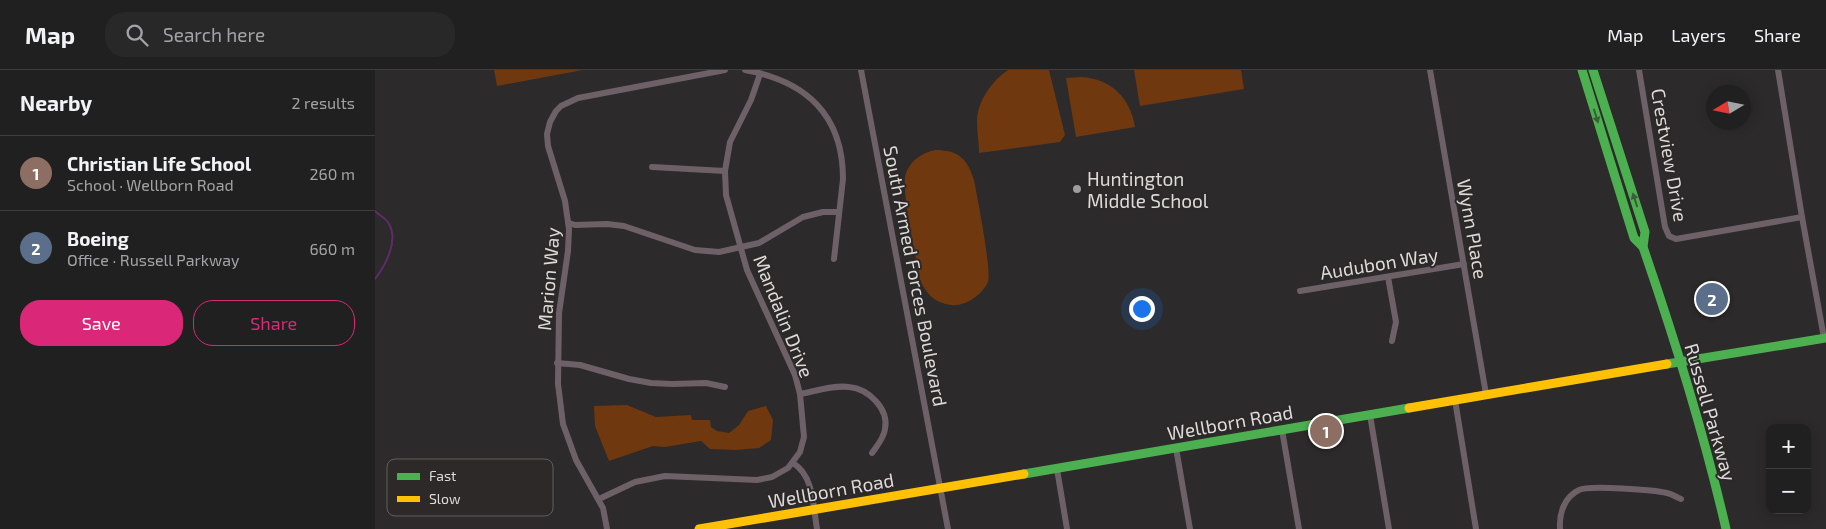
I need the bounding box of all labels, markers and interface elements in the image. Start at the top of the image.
search box [105,12,455,57]
text: Map [25,20,75,49]
icon: search [123,21,151,49]
text: Search here [163,23,265,46]
text: Map [1607,24,1643,46]
text: Layers [1671,24,1726,46]
text: Share [1754,24,1801,46]
north arrow [1706,85,1751,130]
street label: Crestview Drive [1647,87,1693,223]
text: Nearby [20,90,92,115]
text: 2 results [292,93,355,112]
one-way arrow [1593,109,1601,124]
street label: South Armed Forces Boulevard [879,144,953,408]
text: Christian Life School [67,152,251,175]
text: 1 [33,164,39,183]
text: 260 m [310,164,355,183]
place label: Huntington Middle School [1087,167,1209,212]
text: School · Wellborn Road [67,175,234,194]
street label: Wynn Place [1453,177,1493,281]
marker: Huntington Middle School [1071,183,1083,195]
one-way arrow [1631,192,1639,207]
street label: Marion Way [532,226,564,332]
text: Boeing [67,227,129,250]
text: 2 [31,239,41,258]
text: 660 m [309,239,355,258]
street label: Audubon Way [1318,242,1440,284]
text: Office · Russell Parkway [67,250,239,269]
street label: Mandalin Drive [749,251,819,381]
pin: 2 [1696,280,1728,318]
your location [1129,296,1155,322]
button: Save [20,300,183,346]
button: Share [193,300,355,346]
street label: Russell Parkway [1680,341,1742,483]
street label: Wellborn Road [1165,400,1295,444]
pin: 1 [1310,412,1342,450]
map controls [1766,424,1811,514]
button: + [1766,424,1811,469]
legend [387,459,553,516]
text: Fast [429,467,456,484]
street label: Wellborn Road [766,468,896,512]
button: − [1766,469,1811,514]
text: Slow [429,490,461,507]

